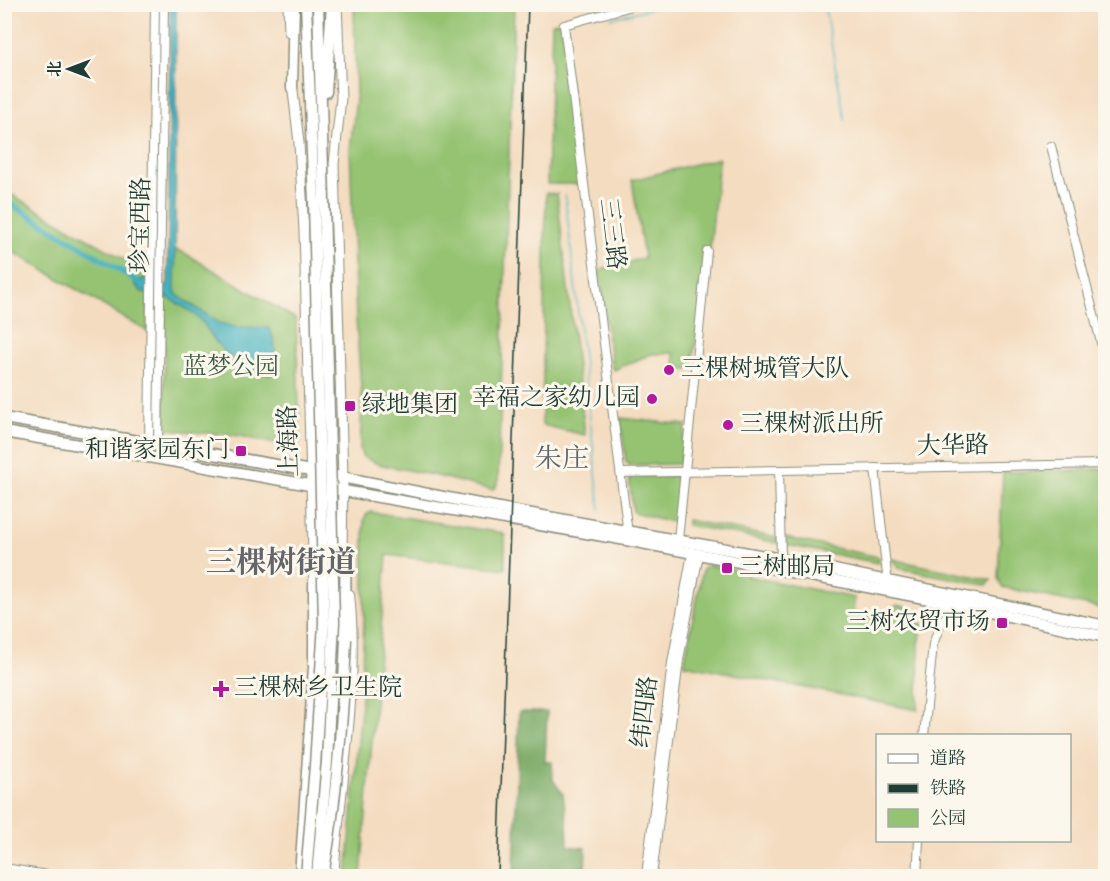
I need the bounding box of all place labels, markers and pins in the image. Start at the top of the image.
place label: 三棵树城管大队 [681,353,849,387]
marker: 三棵树城管大队 [662,363,676,377]
place label: 幸福之家幼儿园 [472,382,640,416]
place label: 绿地集团 [362,389,458,423]
marker: 幸福之家幼儿园 [645,392,659,406]
marker: 绿地集团 [343,399,357,413]
place label: 三棵树派出所 [740,408,884,442]
marker: 三棵树派出所 [721,418,735,432]
place label: 和谐家园东门 [85,434,229,468]
marker: 和谐家园东门 [234,444,248,458]
place label: 三树邮局 [739,551,835,585]
marker: 三树邮局 [720,561,734,575]
place label: 三树农贸市场 [846,606,990,640]
marker: 三树农贸市场 [995,616,1009,630]
place label: 三棵树乡卫生院 [234,672,402,706]
marker: 三棵树乡卫生院 [212,680,230,698]

